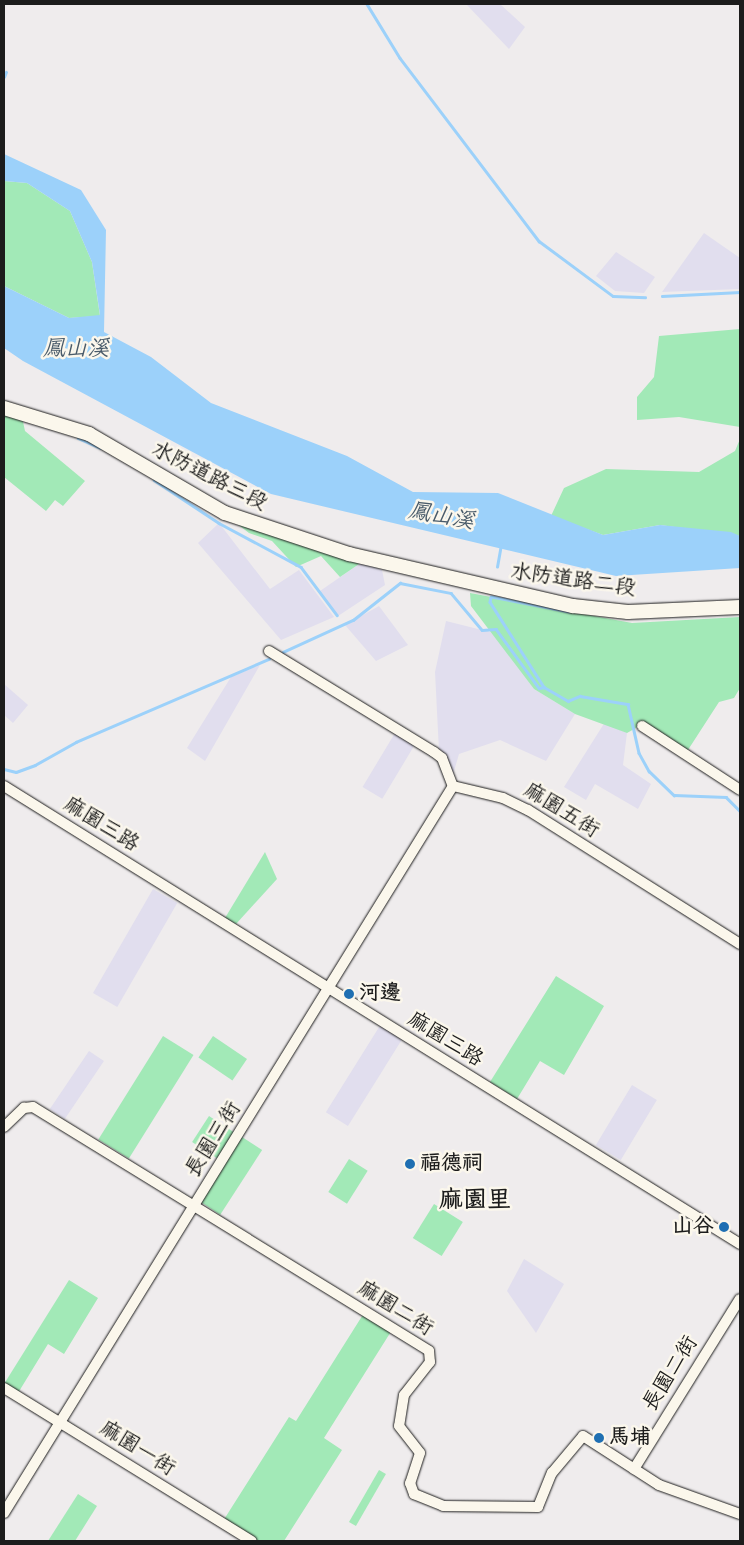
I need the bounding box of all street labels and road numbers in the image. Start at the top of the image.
street label: 水防道路三段 [147,437,271,517]
street label: 水防道路二段 [509,560,637,602]
street label: 麻園五街 [519,778,603,844]
street label: 麻園三路 [59,792,143,858]
street label: 麻園三路 [403,1007,487,1073]
street label: 長園三街 [181,1098,247,1182]
street label: 麻園二街 [353,1276,437,1342]
street label: 長園二街 [638,1332,704,1416]
street label: 麻園一街 [95,1416,179,1482]

